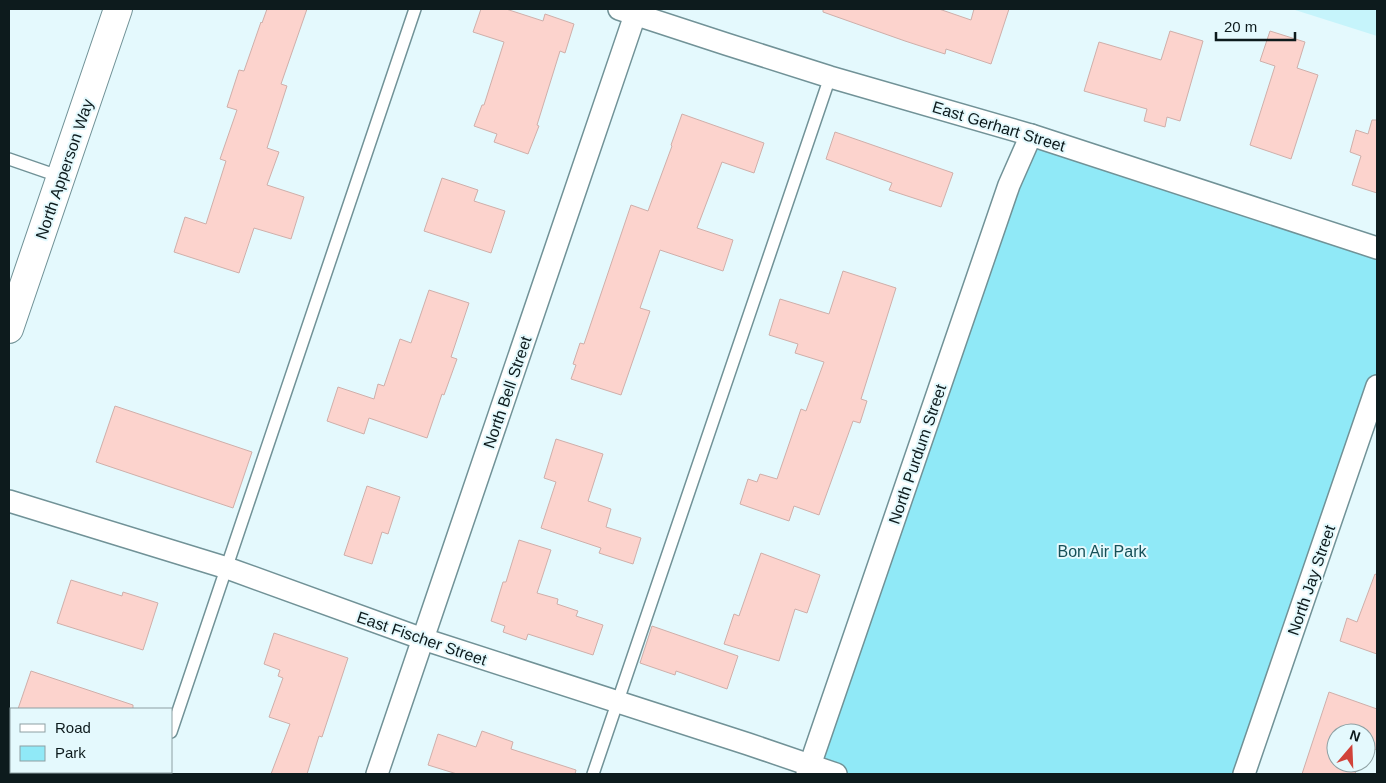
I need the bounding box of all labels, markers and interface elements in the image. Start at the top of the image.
scale bar [1216,10,1295,42]
text: 20 m [1224,18,1257,35]
street label: North Apperson Way [33,97,96,241]
street label: East Gerhart Street [930,98,1068,155]
street label: North Bell Street [480,333,535,450]
street label: North Purdum Street [886,382,950,526]
street label: North Jay Street [1285,522,1339,638]
park label: Bon Air Park [1058,543,1147,560]
street label: East Fischer Street [355,608,489,669]
legend [10,708,172,773]
text: Road [55,719,91,736]
north arrow [1326,723,1376,773]
text: N [1348,726,1363,745]
text: Park [55,744,86,761]

